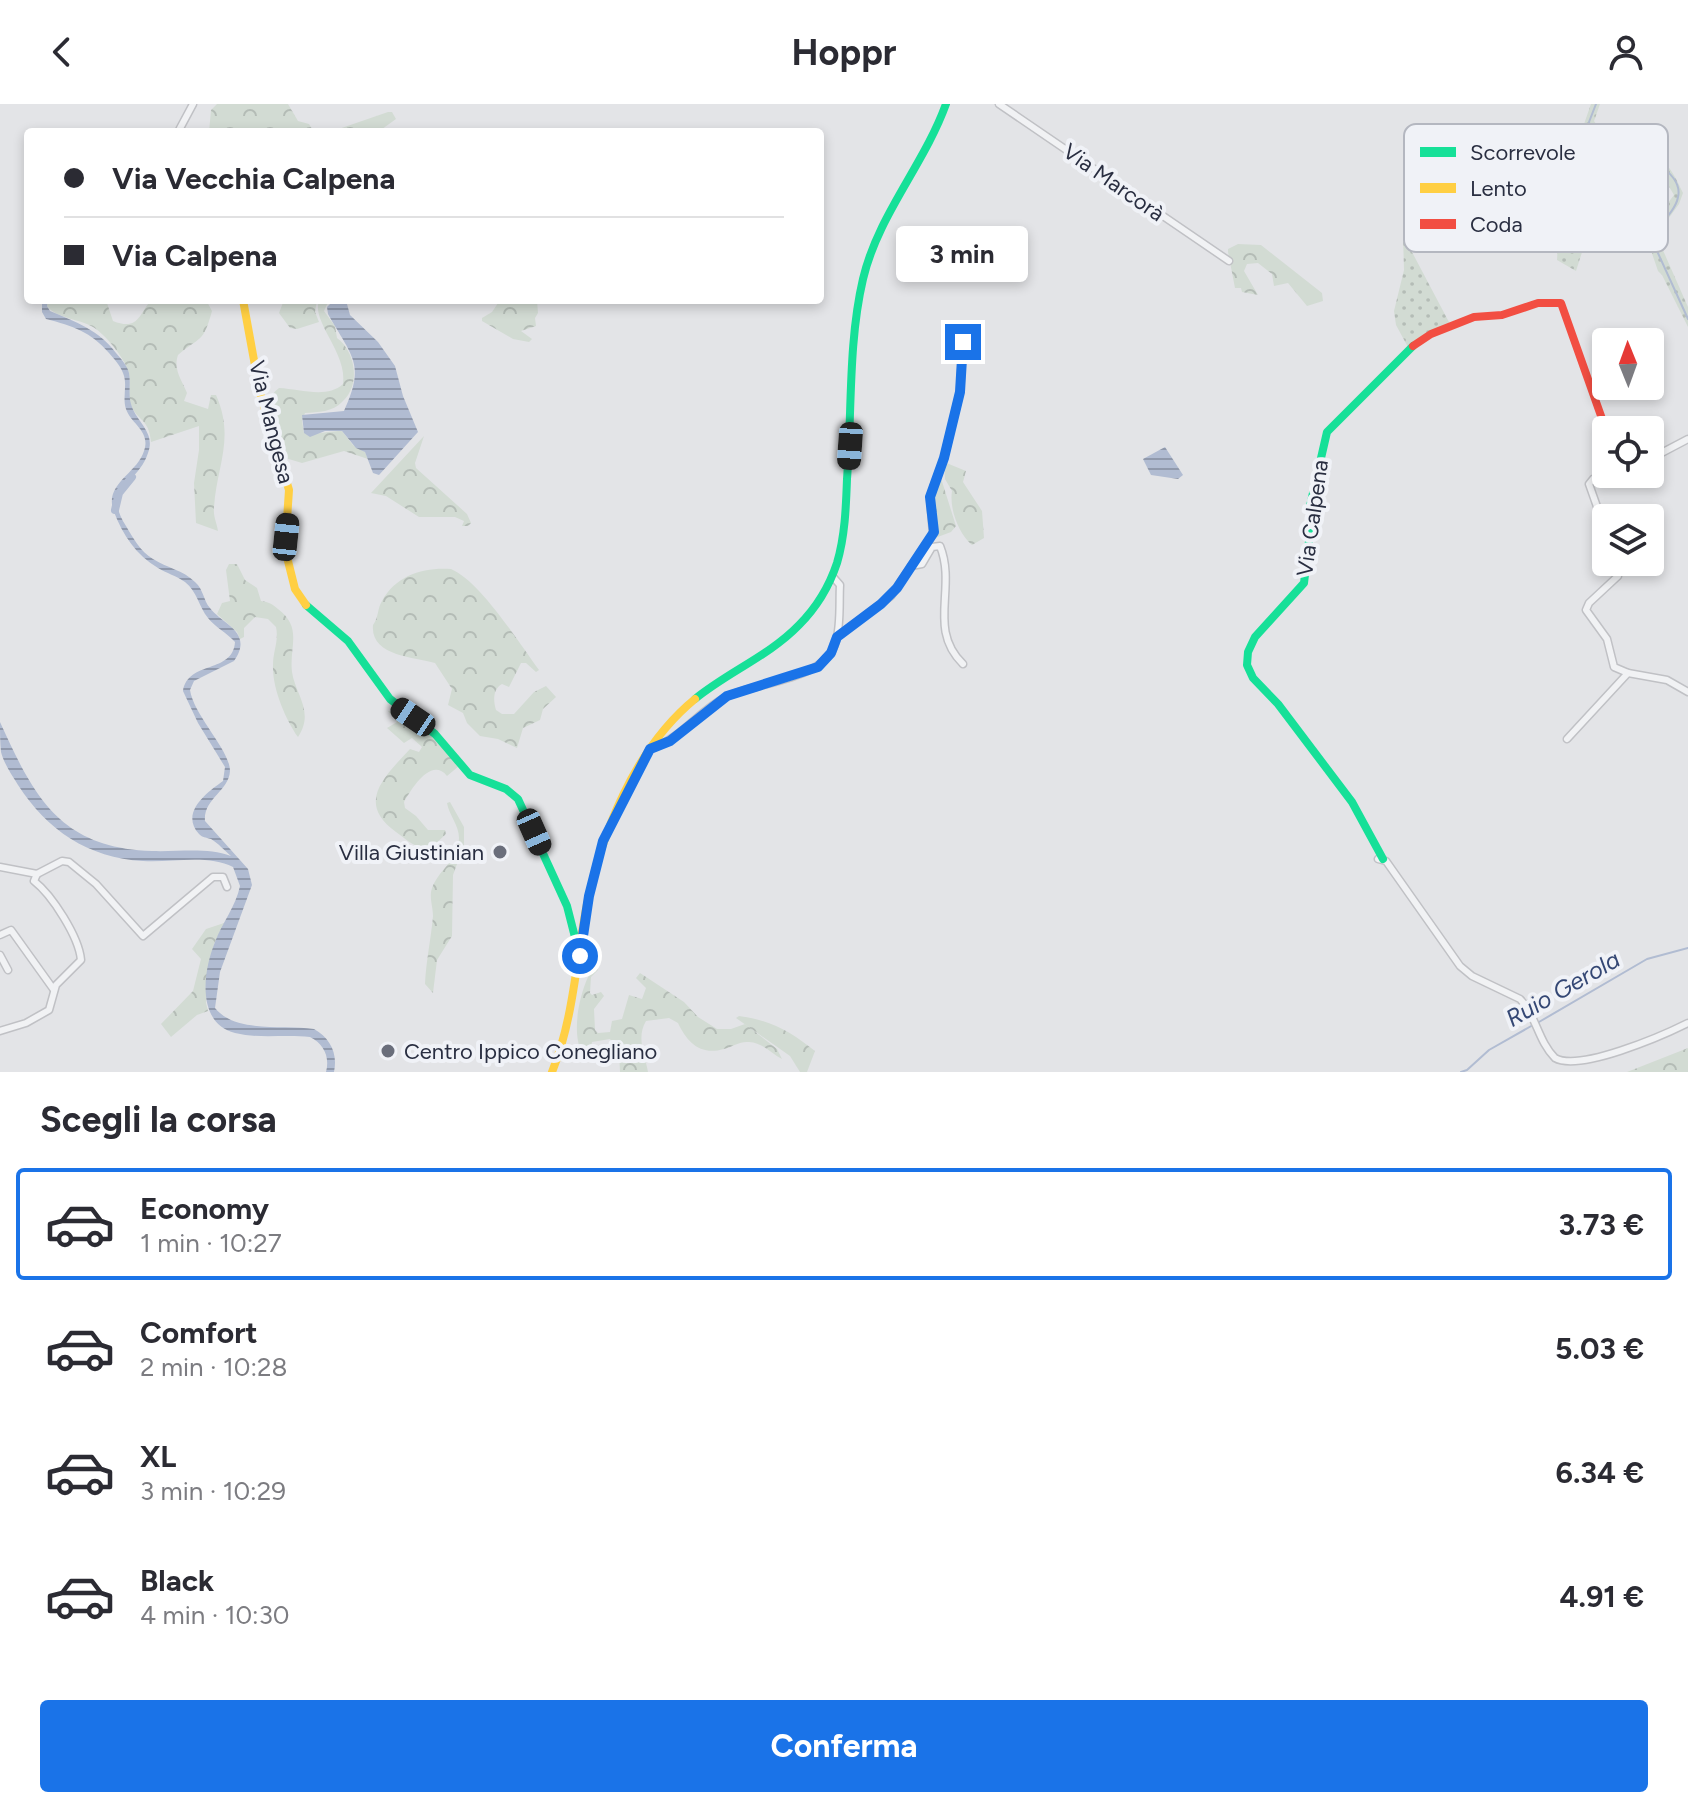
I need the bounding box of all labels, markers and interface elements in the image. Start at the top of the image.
icon: back [40,30,84,74]
icon: person [1604,30,1648,74]
text: Hoppr [792,31,896,74]
legend [1404,124,1668,252]
street label: Via Marcorà [1058,138,1170,227]
text: Scorrevole [1470,139,1576,166]
text: Via Vecchia Calpena [112,160,395,197]
text: Lento [1470,175,1527,202]
text: Coda [1470,211,1523,238]
callout: 3 min [897,226,1029,282]
text: Via Calpena [112,237,277,274]
text: 3 min [930,238,994,270]
route end [945,324,981,360]
north arrow [1592,328,1664,400]
map controls [1592,328,1664,576]
street label: Via Mangesa [243,358,300,486]
button: locate [1592,416,1664,488]
car [836,421,864,471]
street label: Via Calpena [1291,458,1334,578]
button: layers [1592,504,1664,576]
car [272,512,300,562]
car [386,694,440,740]
car [513,805,555,859]
place label: Villa Giustinian [339,839,484,866]
marker: Villa Giustinian [491,843,509,861]
route start [562,938,598,974]
water label: Ruio Gerola [1501,944,1625,1033]
place label: Centro Ippico Conegliano [404,1038,657,1065]
marker: Centro Ippico Conegliano [379,1042,397,1060]
text: Scegli la corsa [40,1098,277,1141]
icon: car [44,1188,116,1260]
text: Economy [140,1190,269,1227]
text: 3.73 € [1559,1206,1644,1243]
text: 1 min · 10:27 [140,1227,282,1259]
icon: car [44,1312,116,1384]
text: Comfort [140,1314,258,1351]
text: 5.03 € [1555,1330,1644,1367]
text: 2 min · 10:28 [140,1351,288,1383]
icon: car [44,1436,116,1508]
text: XL [140,1438,176,1475]
text: 6.34 € [1556,1454,1644,1491]
text: 3 min · 10:29 [140,1475,286,1507]
icon: car [44,1560,116,1632]
text: Black [140,1562,214,1599]
text: 4.91 € [1560,1578,1644,1615]
text: 4 min · 10:30 [140,1599,289,1631]
button: Conferma [40,1700,1648,1792]

